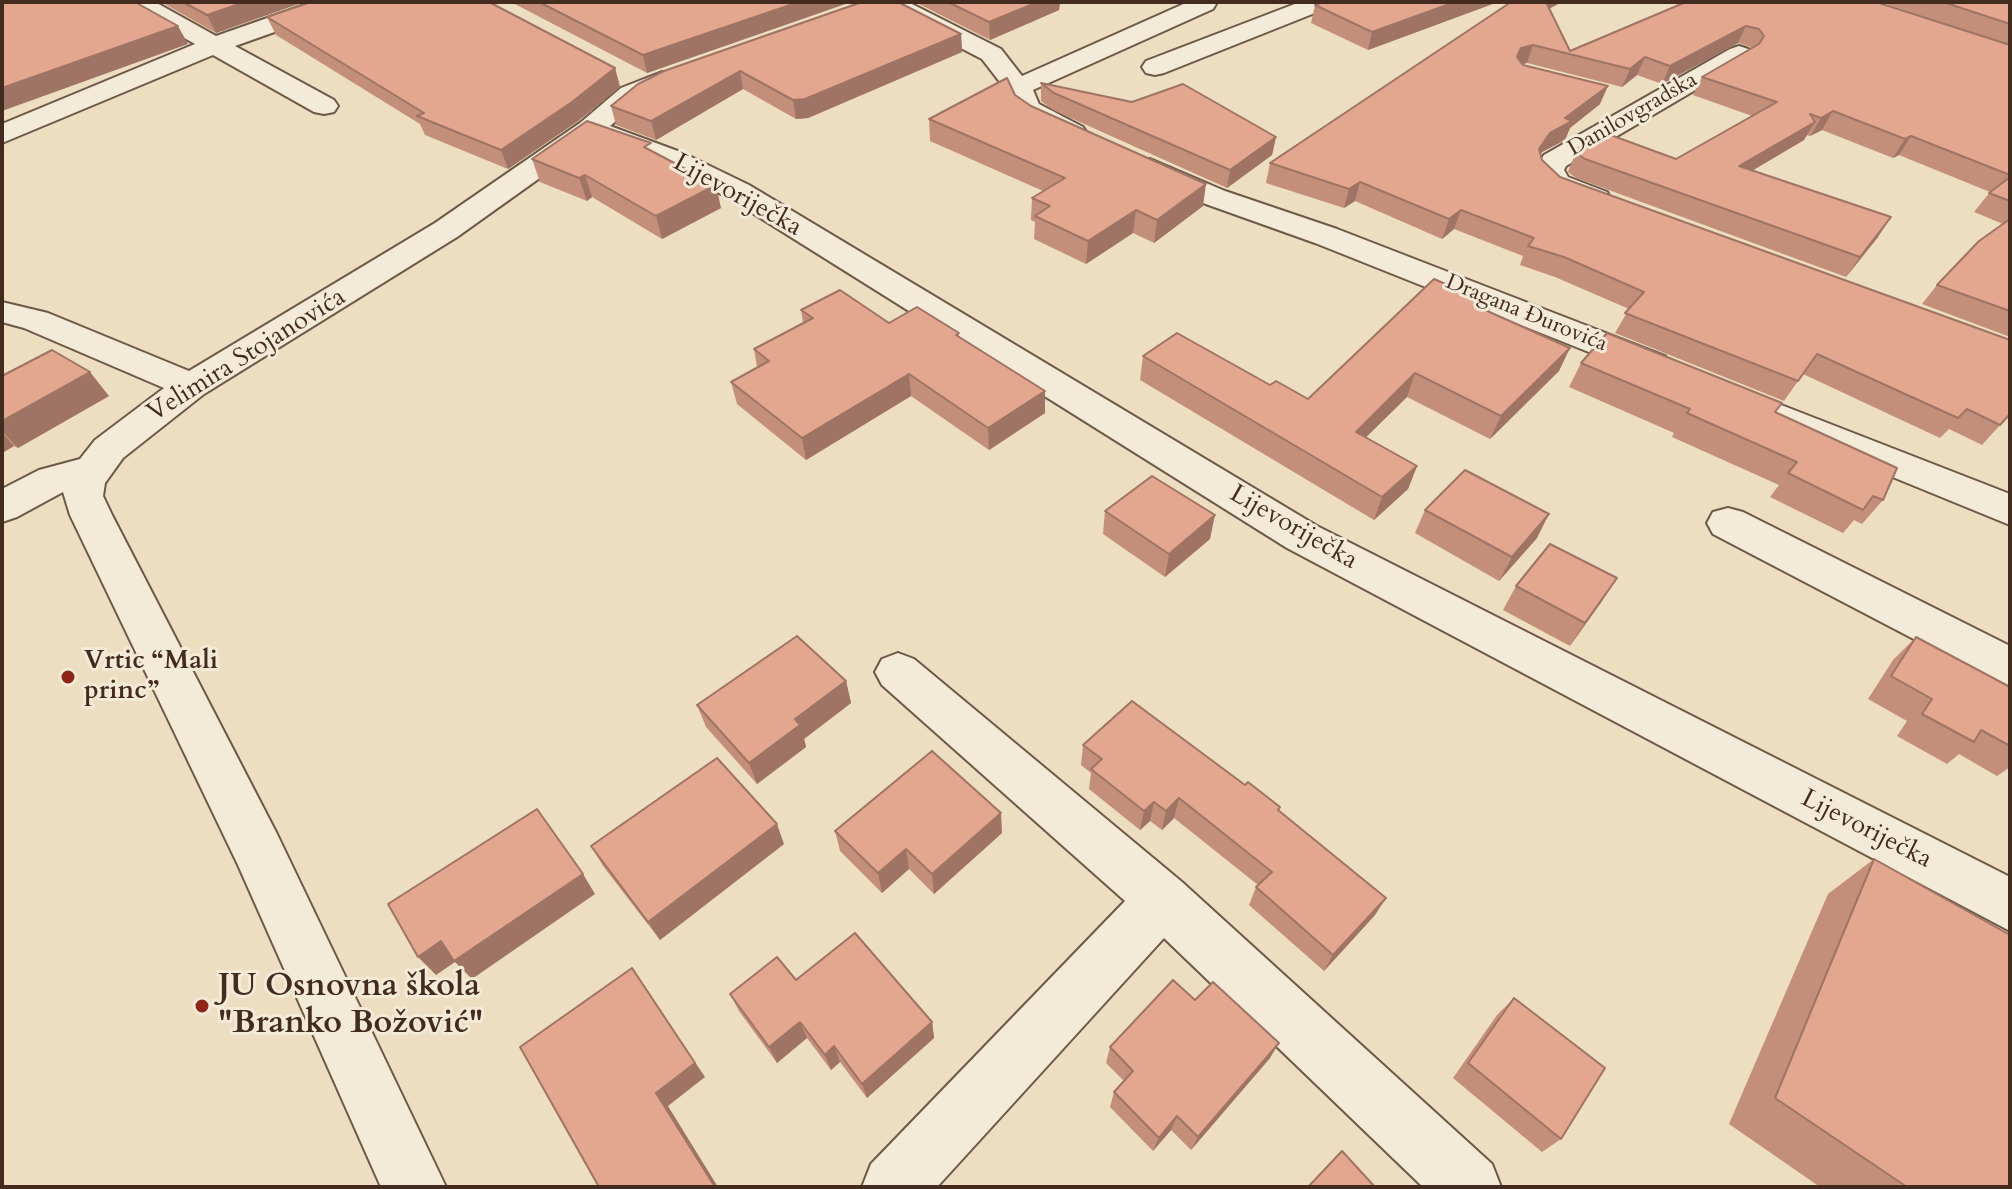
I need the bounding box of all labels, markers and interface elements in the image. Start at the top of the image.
street label: Danilovgradska [1564,67,1702,163]
street label: Lijevoriječka [667,148,807,244]
street label: Dragana Đurovića [1441,270,1611,358]
street label: Velimira Stojanovića [142,282,352,430]
street label: Lijevoriječka [1224,479,1362,577]
place label: Vrtic “Mali princ” [84,646,218,708]
marker: Vrtic “Mali princ” [59,668,77,686]
street label: Lijevoriječka [1796,784,1936,876]
place label: JU Osnovna škola "Branko Božović" [218,969,483,1044]
marker: JU Osnovna škola "Branko Božović" [193,997,211,1015]

